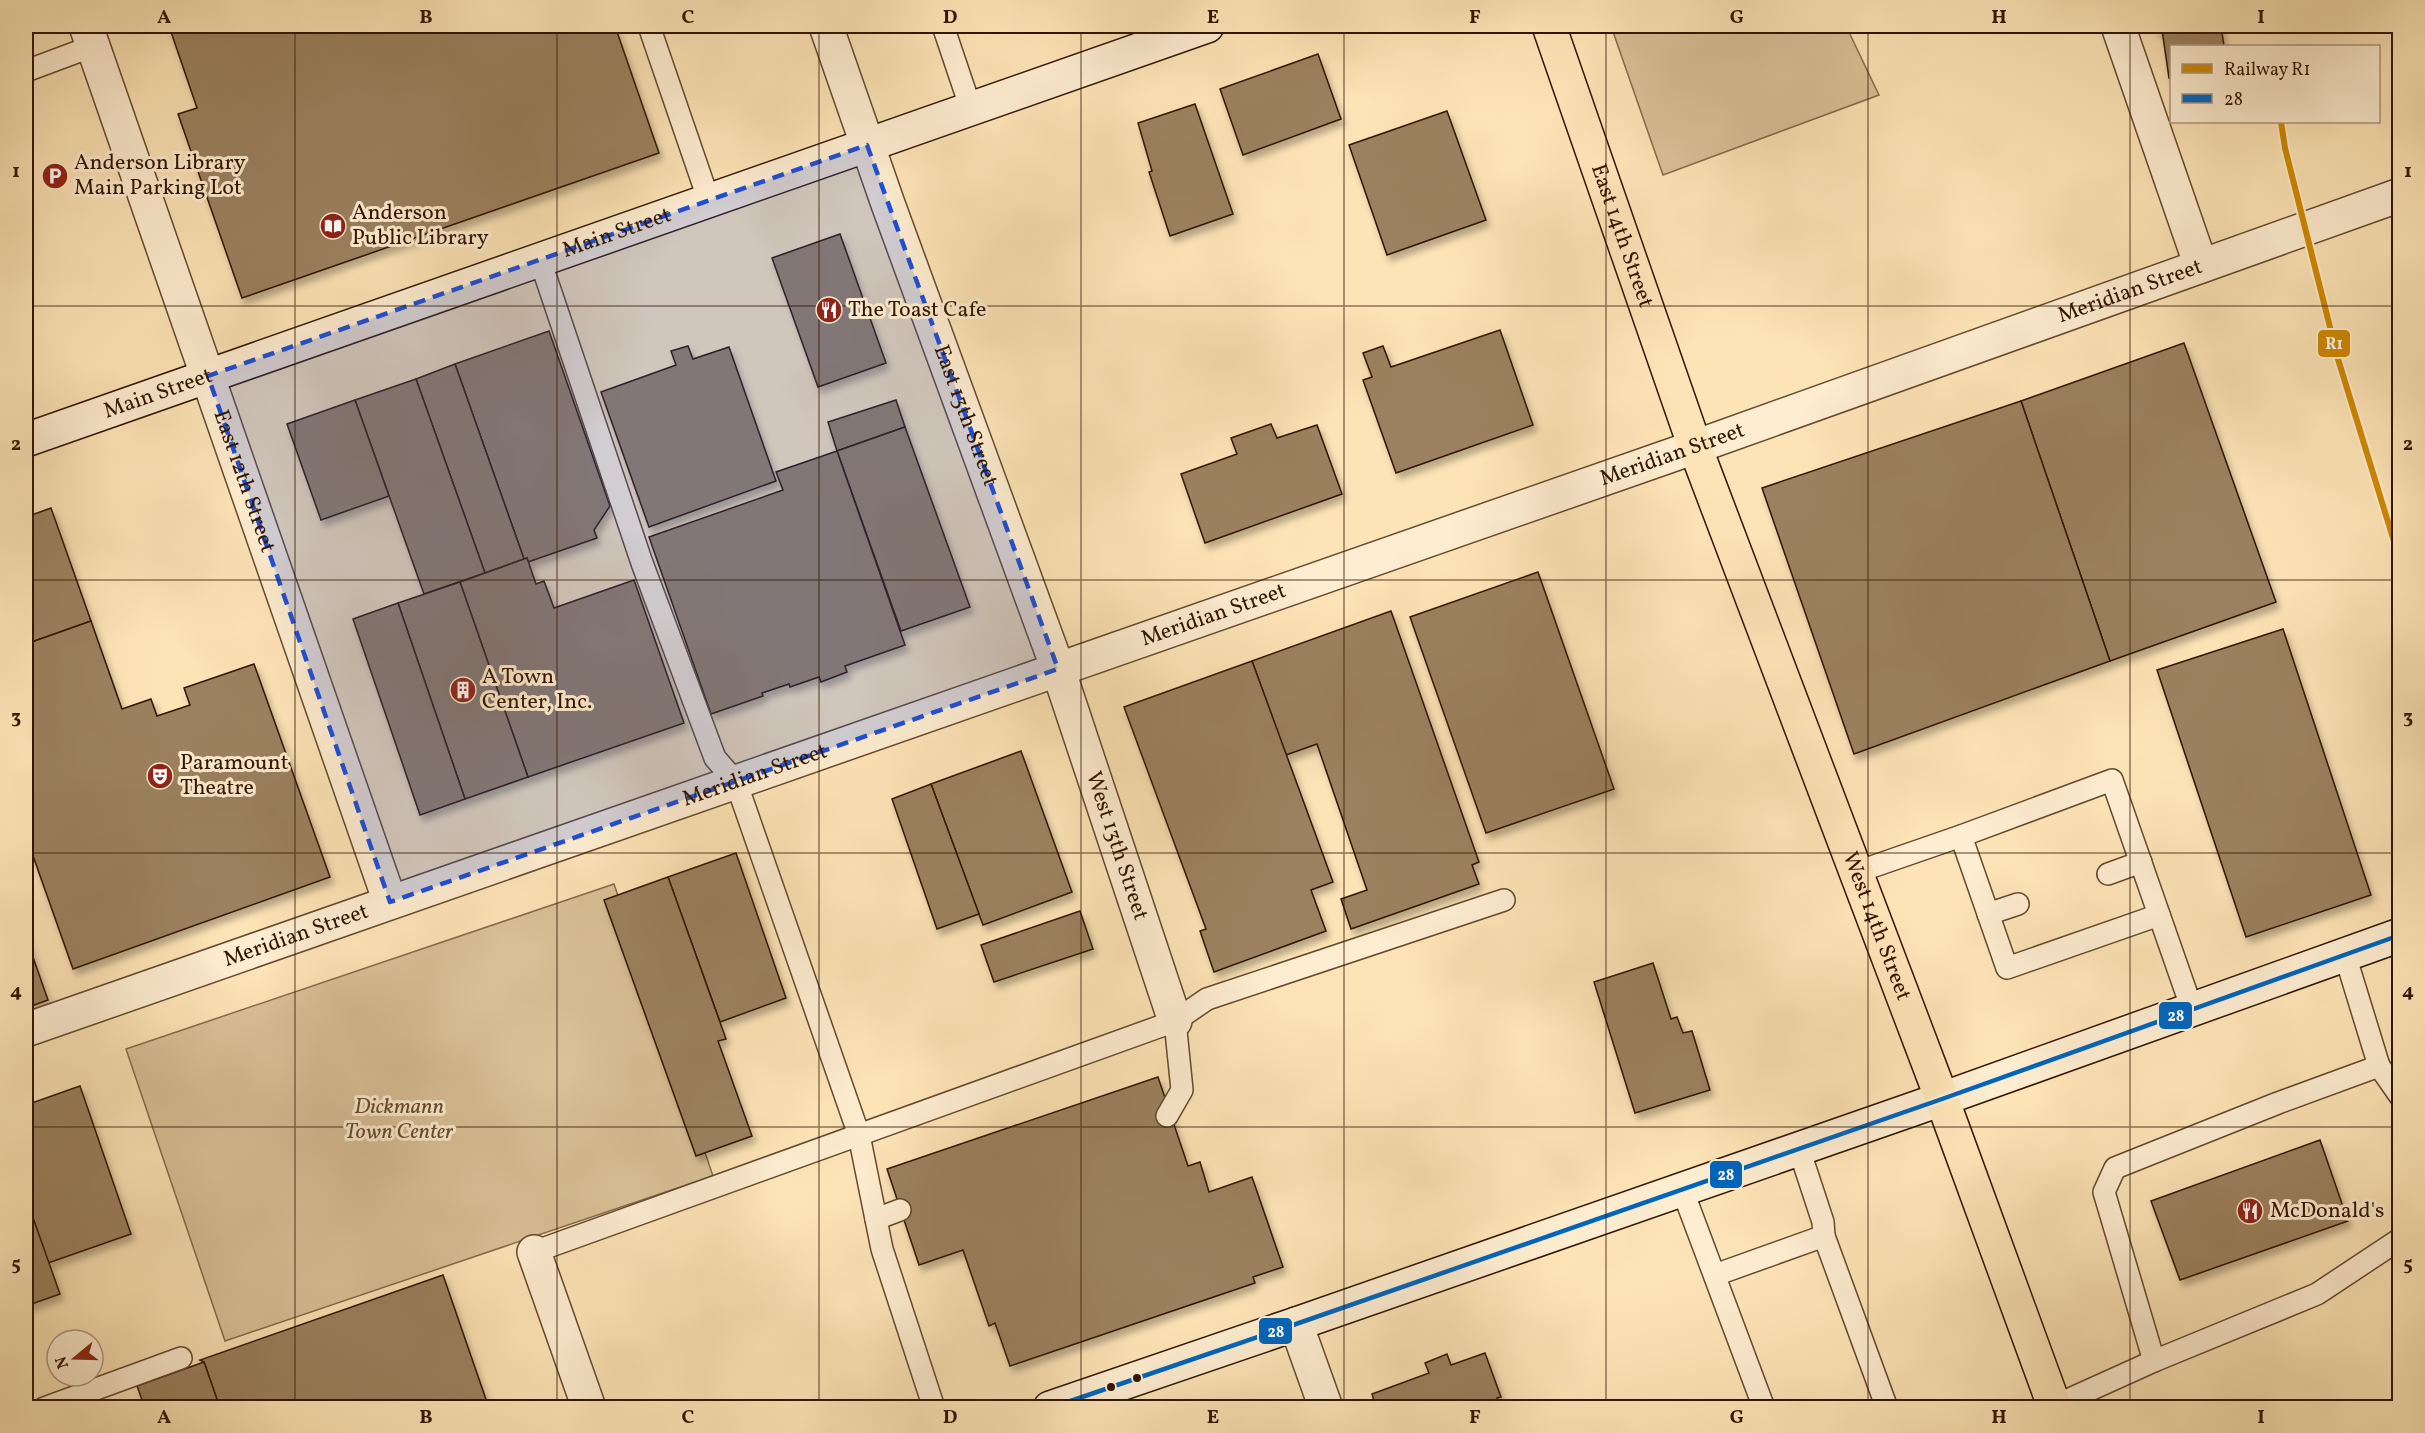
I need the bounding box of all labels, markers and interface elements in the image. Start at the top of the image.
text: A [157,4,171,32]
text: B [419,4,433,32]
text: C [682,4,695,32]
text: D [943,4,957,32]
text: E [1207,4,1219,32]
text: F [1469,4,1481,32]
text: G [1730,4,1744,32]
text: H [1991,4,2007,32]
text: I [2257,4,2265,32]
legend [2170,45,2380,123]
text: Railway R1 [2224,58,2311,83]
text: 28 [2224,88,2243,113]
place label: Anderson Library Main Parking Lot [74,148,246,204]
text: 1 [12,158,20,186]
text: 1 [2404,158,2412,186]
street label: East 14th Street [1582,160,1661,312]
parking icon: Anderson Library Main Parking Lot [40,161,70,191]
place label: Anderson Public Library [352,198,489,254]
street label: Main Street [558,199,676,266]
library icon: Anderson Public Library [318,211,348,241]
street label: Meridian Street [2054,251,2207,332]
restaurant icon: The Toast Cafe [814,295,844,325]
place label: The Toast Cafe [848,295,987,326]
line badge: R1 [2317,329,2351,358]
text: R1 [2325,334,2343,356]
street label: East 13th Street [925,341,1006,491]
street label: Main Street [100,360,217,427]
street label: East 12th Street [205,406,283,557]
street label: Meridian Street [1596,415,1749,495]
text: 2 [11,431,21,459]
text: 2 [2403,431,2413,459]
street label: Meridian Street [1137,575,1291,655]
place label: A Town Center, Inc. [482,662,592,718]
building icon: A Town Center, Inc. [448,675,478,705]
text: 3 [11,704,21,732]
text: 3 [2403,704,2413,732]
street label: Meridian Street [678,736,832,815]
place label: Paramount Theatre [180,748,289,804]
theatre icon: Paramount Theatre [145,761,175,791]
street label: West 13th Street [1078,767,1156,925]
street label: West 14th Street [1834,847,1919,1005]
street label: Meridian Street [219,896,373,975]
text: 4 [10,978,22,1006]
text: 4 [2402,978,2414,1006]
line badge: 28 [2158,1001,2193,1030]
text: 28 [2167,1006,2185,1028]
park label: Dickmann Town Center [345,1092,454,1148]
line badge: 28 [1709,1160,1743,1189]
text: 28 [1717,1165,1735,1187]
restaurant icon: McDonald's [2235,1196,2265,1226]
place label: McDonald's [2270,1196,2385,1227]
text: 5 [11,1251,21,1279]
text: 5 [2403,1251,2413,1279]
line badge: 28 [1258,1317,1293,1345]
text: 28 [1267,1322,1285,1344]
north arrow [45,1328,105,1388]
text: N [50,1353,75,1371]
unlabelled marker [1131,1372,1143,1384]
unlabelled marker [1105,1381,1117,1393]
text: A [157,1404,171,1432]
text: B [419,1404,433,1432]
text: C [682,1404,695,1432]
text: D [943,1404,957,1432]
text: E [1207,1404,1219,1432]
text: F [1469,1404,1481,1432]
text: G [1730,1404,1744,1432]
text: H [1991,1404,2007,1432]
text: I [2257,1404,2265,1432]

